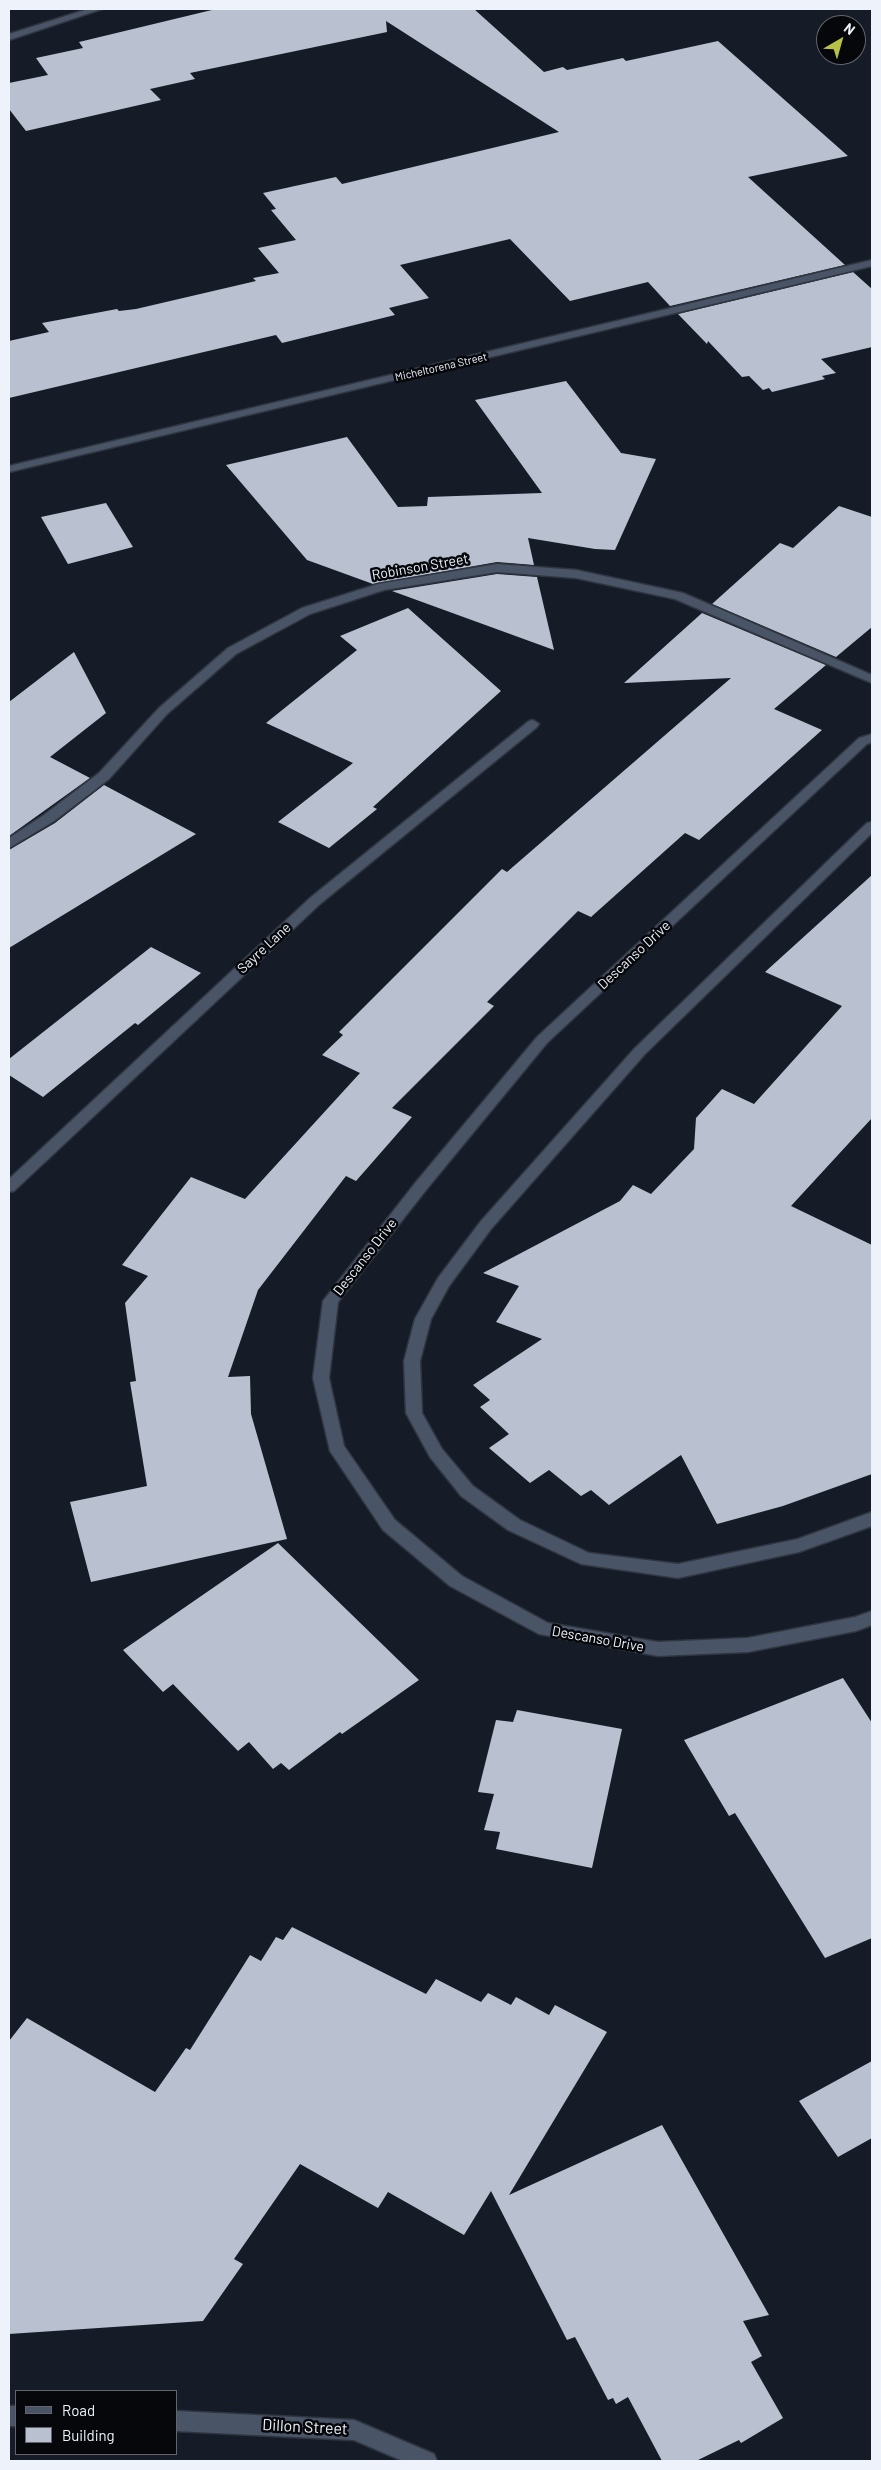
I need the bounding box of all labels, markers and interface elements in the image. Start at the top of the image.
north arrow [816,15,866,65]
text: N [841,19,859,38]
street label: Micheltorena Street [394,350,488,384]
street label: Robinson Street [370,550,470,584]
street label: Descanso Drive [594,917,674,993]
street label: Sayre Lane [234,919,294,977]
street label: Descanso Drive [330,1215,400,1299]
street label: Descanso Drive [551,1623,645,1655]
legend [15,2390,178,2455]
text: Road [62,2401,95,2419]
street label: Dillon Street [262,2415,348,2439]
text: Building [62,2426,115,2444]

